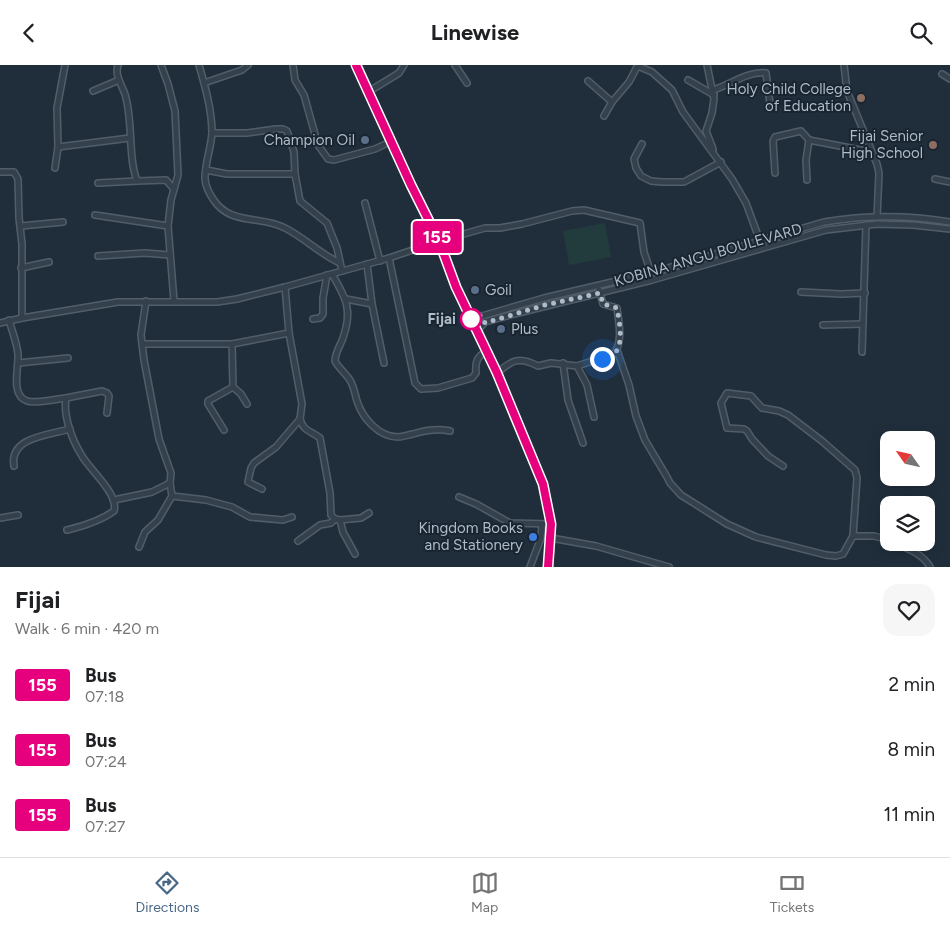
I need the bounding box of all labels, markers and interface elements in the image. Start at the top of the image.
icon: back [15,19,43,47]
text: Linewise [431,19,519,46]
icon: search [907,19,935,47]
place label: Holy Child College of Education [726,80,851,115]
marker: Holy Child College of Education [855,92,867,104]
place label: Fijai Senior High School [841,127,923,162]
place label: Champion Oil [264,131,355,149]
marker: Champion Oil [359,134,371,146]
marker: Fijai Senior High School [927,139,939,151]
street label: KOBINA ANGU BOULEVARD [612,220,804,290]
line badge: 155 [408,221,466,253]
text: 155 [423,226,451,248]
place label: Goil [485,281,512,299]
marker: Goil [469,284,481,296]
marker: Fijai [460,308,482,330]
place label: Fijai [427,310,456,328]
place label: Plus [511,320,538,338]
marker: Plus [495,323,507,335]
your location [590,347,615,372]
north arrow [880,431,935,486]
map controls [880,431,935,551]
button: layers [880,496,935,551]
place label: Kingdom Books and Stationery [418,519,523,554]
marker: Kingdom Books and Stationery [527,531,539,543]
button: heart [883,584,935,636]
text: Fijai [15,585,61,614]
text: Walk · 6 min · 420 m [15,619,159,638]
text: Bus [85,664,116,687]
text: 2 min [889,673,935,696]
text: 155 [28,674,57,696]
text: 07:18 [85,687,124,706]
text: Bus [85,729,116,752]
text: 8 min [887,738,935,761]
text: 155 [28,739,57,761]
text: 07:24 [85,752,127,771]
text: Bus [85,794,116,817]
text: 11 min [883,803,935,826]
text: 155 [28,804,57,826]
text: 07:27 [85,817,125,836]
tab: Directions [136,869,199,916]
tab: Map [471,869,499,916]
tab: Tickets [770,869,814,916]

